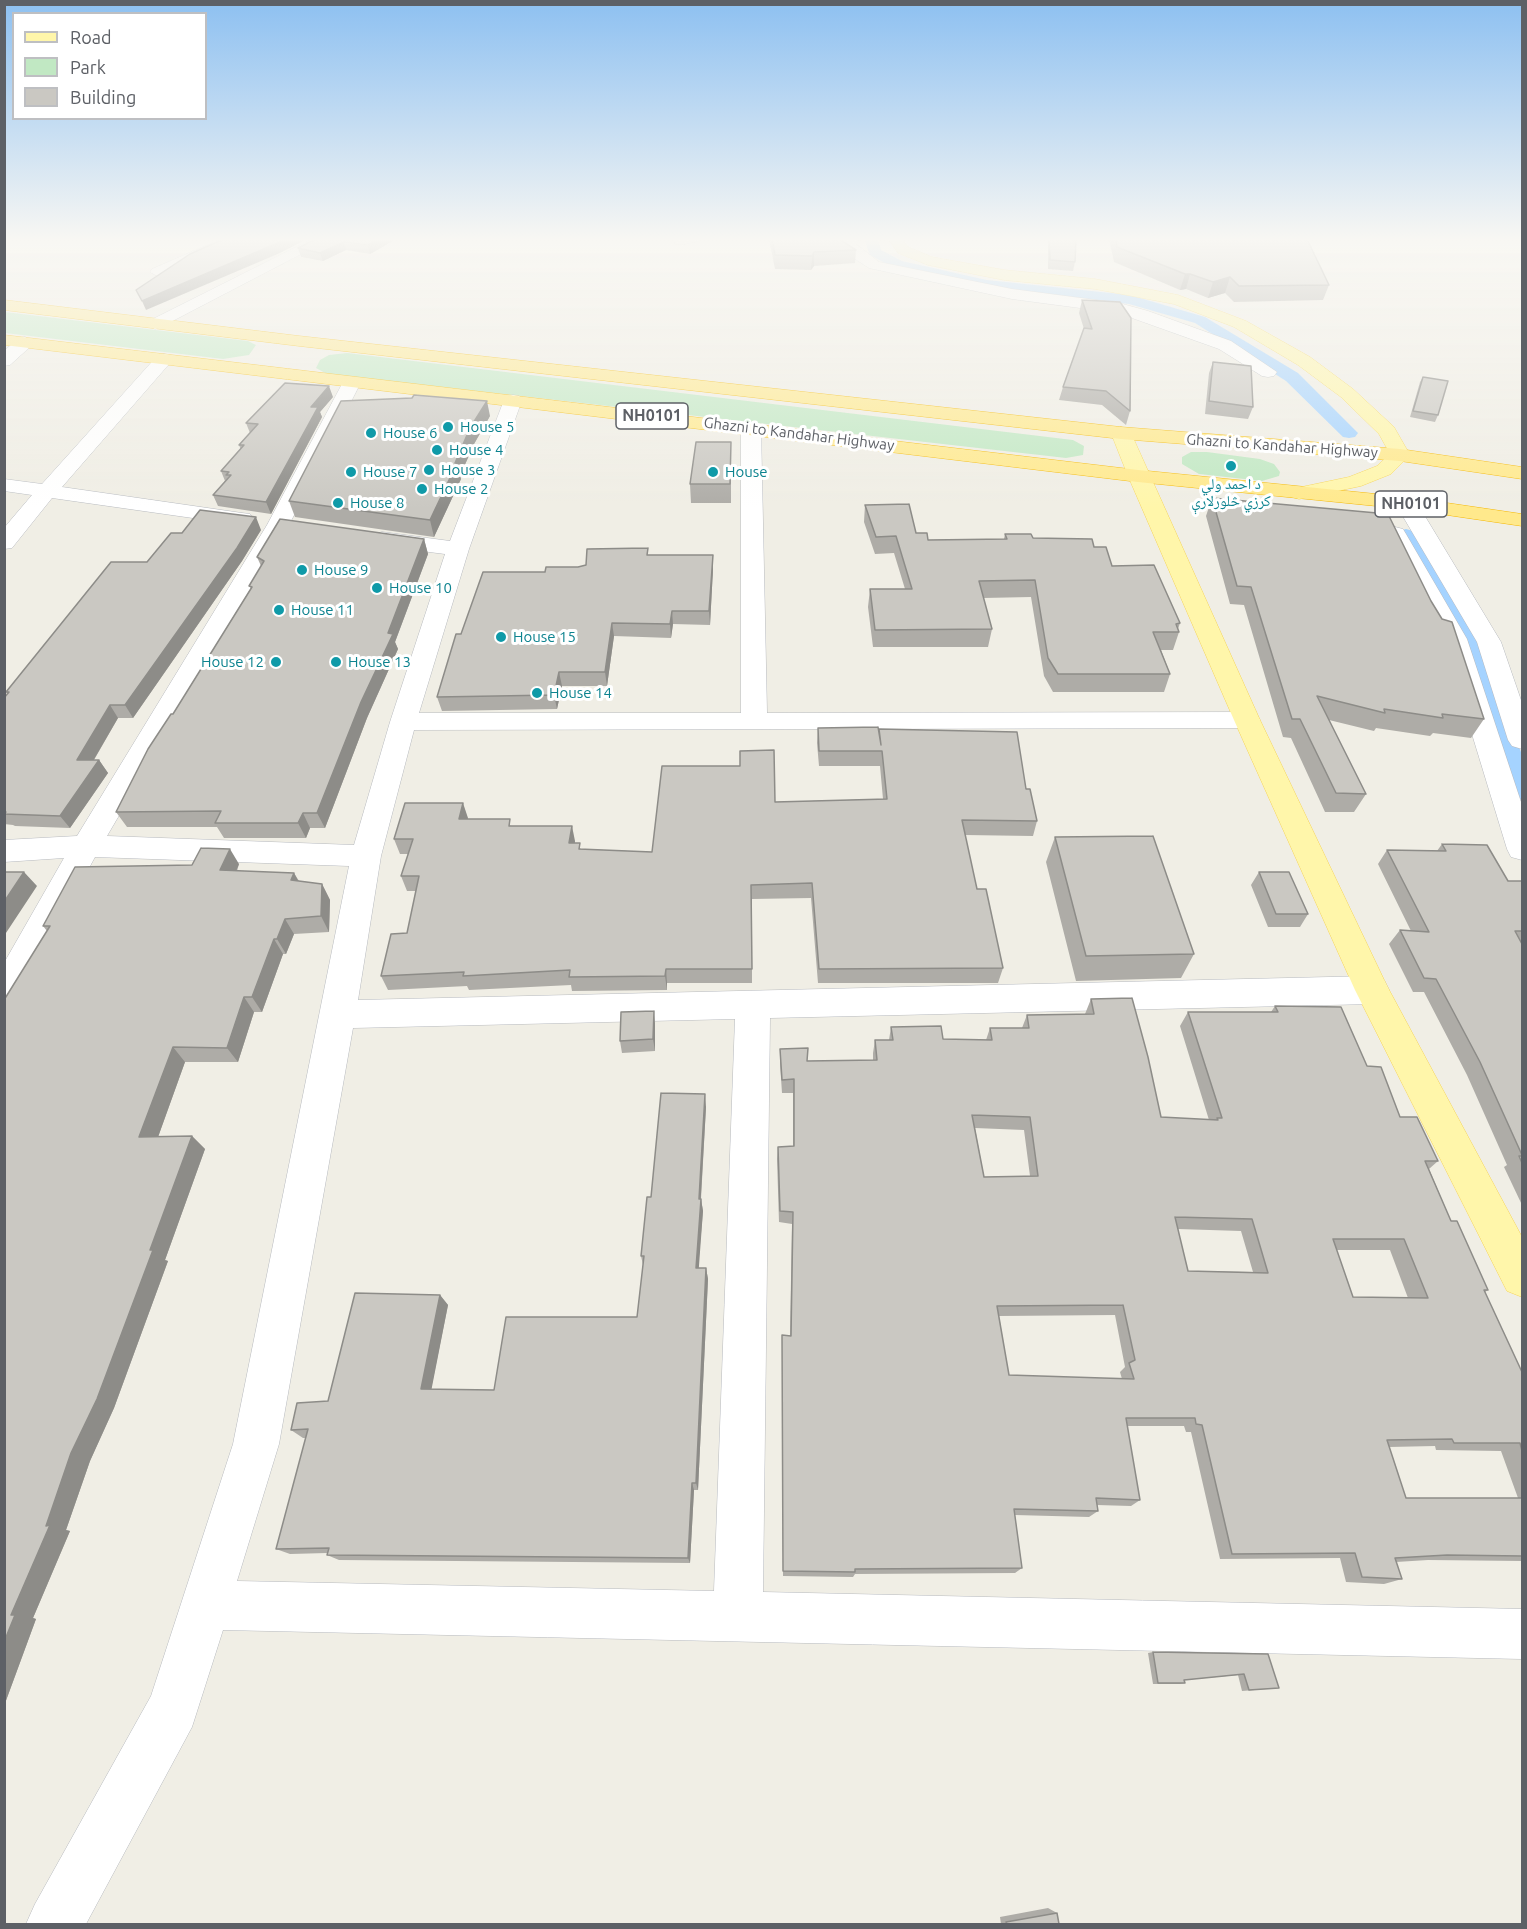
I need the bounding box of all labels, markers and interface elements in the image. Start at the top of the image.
legend [12,12,207,120]
text: Road [70,27,112,47]
text: Park [70,57,106,77]
text: Building [70,87,136,107]
road number: NH0101 [616,403,688,429]
street label: Ghazni to Kandahar Highway [703,413,895,455]
place label: House 5 [460,418,514,436]
marker: House 5 [441,420,455,434]
place label: House 6 [383,424,437,442]
marker: House 6 [364,426,378,440]
street label: Ghazni to Kandahar Highway [1186,430,1378,462]
place label: House 4 [449,441,503,459]
marker: House 4 [430,443,444,457]
marker: د احمد ولي کرزي څلورلارې [1224,459,1238,473]
place label: House 3 [441,461,495,479]
place label: House 7 [363,463,417,481]
marker: House 3 [422,463,436,477]
place label: House [725,463,768,481]
marker: House 7 [344,465,358,479]
marker: House [706,465,720,479]
place label: د احمد ولي کرزي څلورلارې [1191,475,1271,510]
place label: House 2 [434,480,488,498]
marker: House 2 [415,482,429,496]
road number: NH0101 [1375,491,1447,517]
place label: House 8 [350,494,404,512]
marker: House 8 [331,496,345,510]
place label: House 9 [314,561,368,579]
marker: House 9 [295,563,309,577]
place label: House 10 [389,579,452,597]
marker: House 10 [370,581,384,595]
place label: House 11 [291,601,354,619]
marker: House 11 [272,603,286,617]
place label: House 15 [513,628,576,646]
marker: House 15 [494,630,508,644]
place label: House 12 [201,653,264,671]
place label: House 13 [348,653,411,671]
marker: House 12 [269,655,283,669]
marker: House 13 [329,655,343,669]
place label: House 14 [549,684,612,702]
marker: House 14 [530,686,544,700]

